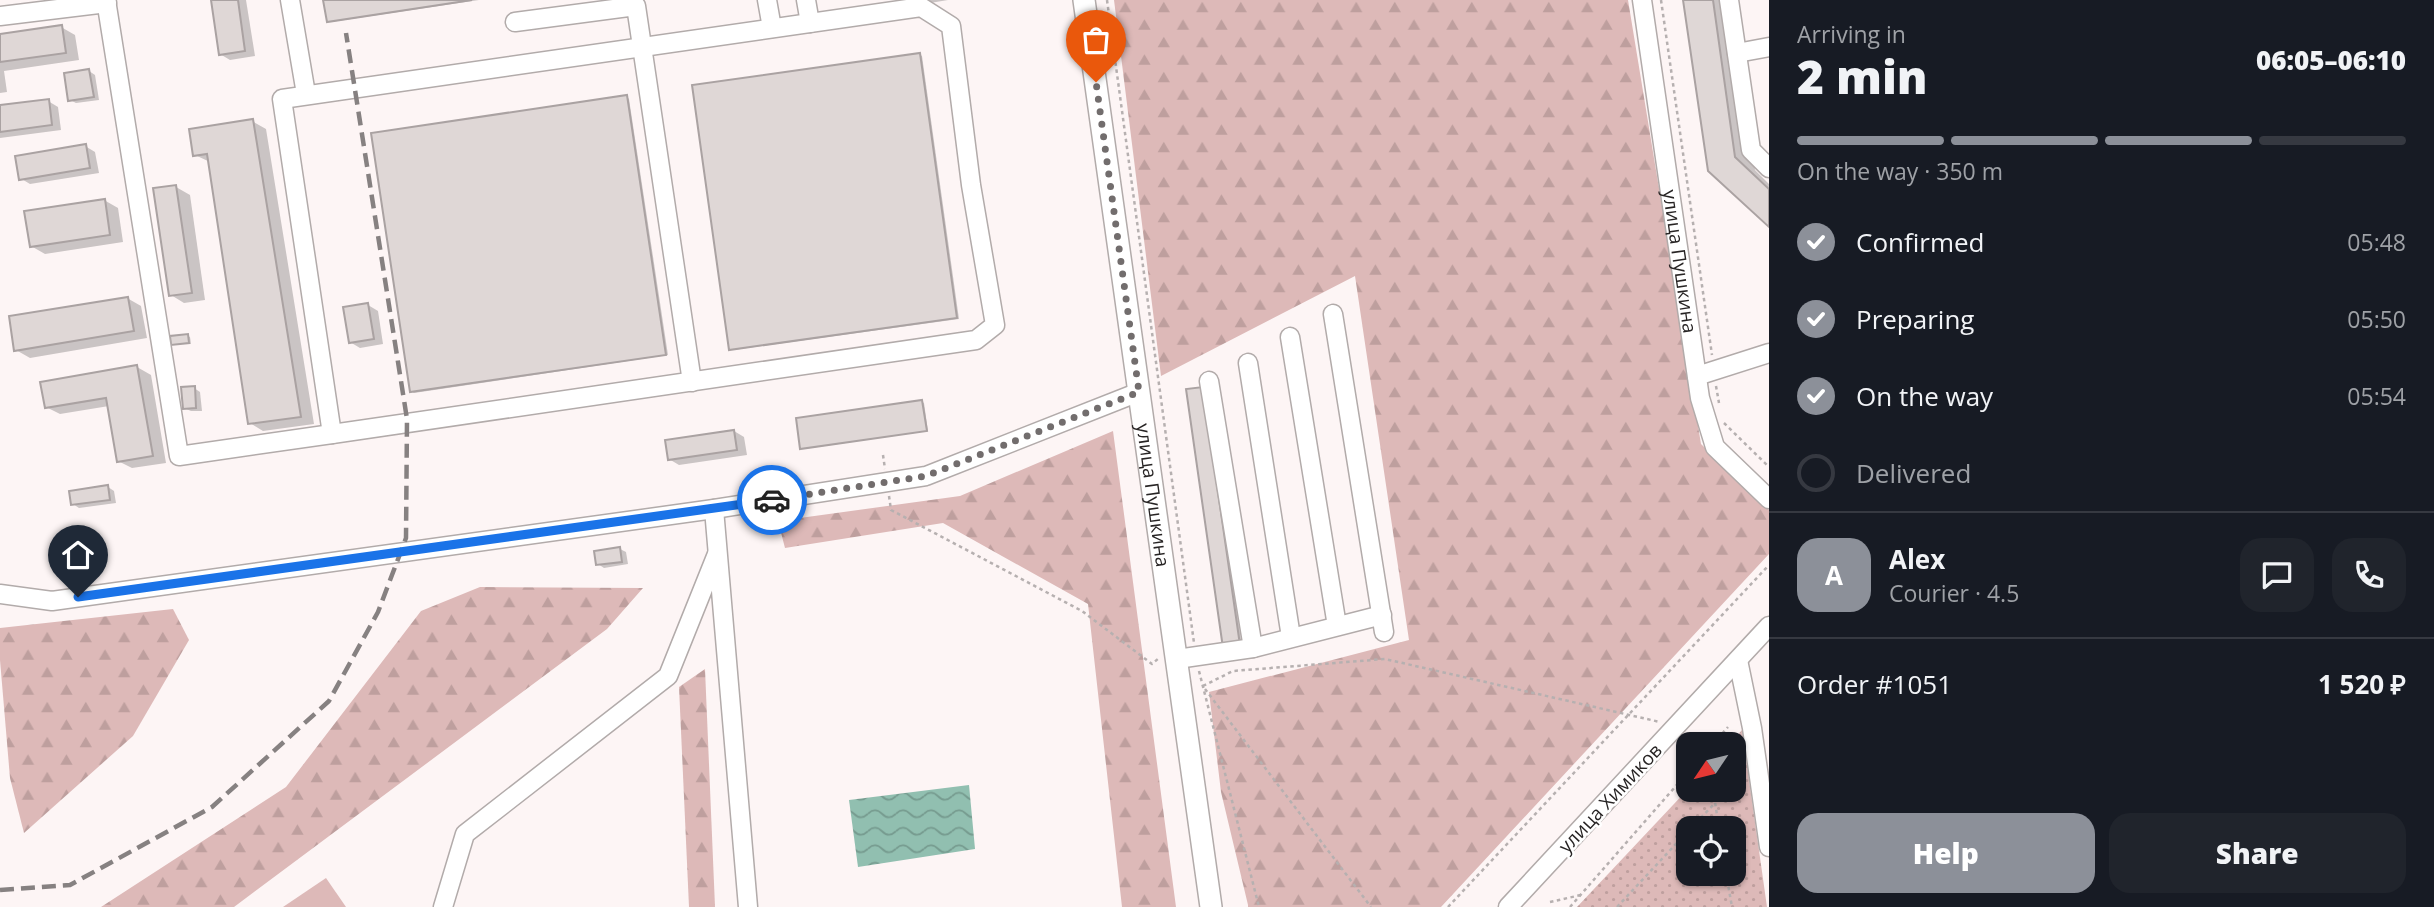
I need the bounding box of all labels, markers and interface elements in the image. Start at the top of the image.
pin [1066,10,1126,82]
text: Arriving in [1797,18,1906,50]
icon: bag [1077,21,1115,59]
text: 06:05–06:10 [2256,42,2406,78]
text: 2 min [1797,45,1928,107]
text: On the way · 350 m [1797,155,2003,187]
street label: улица Пушкина [1657,188,1703,335]
icon: check [1797,223,1835,261]
text: Confirmed [1856,224,1984,260]
text: 05:48 [2347,226,2406,258]
icon: check [1797,300,1835,338]
text: Preparing [1856,301,1974,337]
text: 05:50 [2347,303,2406,335]
icon: check [1797,377,1835,415]
text: On the way [1856,378,1993,414]
text: 05:54 [2347,380,2406,412]
street label: улица Пушкина [1130,422,1176,569]
text: Delivered [1856,455,1971,491]
courier [737,465,807,535]
icon: car [753,481,791,519]
pin [48,525,108,597]
icon: home [59,536,97,574]
button: chat [2240,538,2314,612]
button: phone [2332,538,2406,612]
text: Alex [1889,541,1945,577]
text: A [1825,557,1843,593]
text: Courier · 4.5 [1889,577,2019,609]
text: Order #1051 [1797,666,1952,702]
text: 1 520 ₽ [2318,666,2406,702]
north arrow [1676,732,1746,802]
map controls [1676,732,1746,886]
street label: улица Химиков [1552,737,1668,858]
button: Help [1797,813,2095,893]
button: Share [2109,813,2406,893]
button: locate [1676,816,1746,886]

